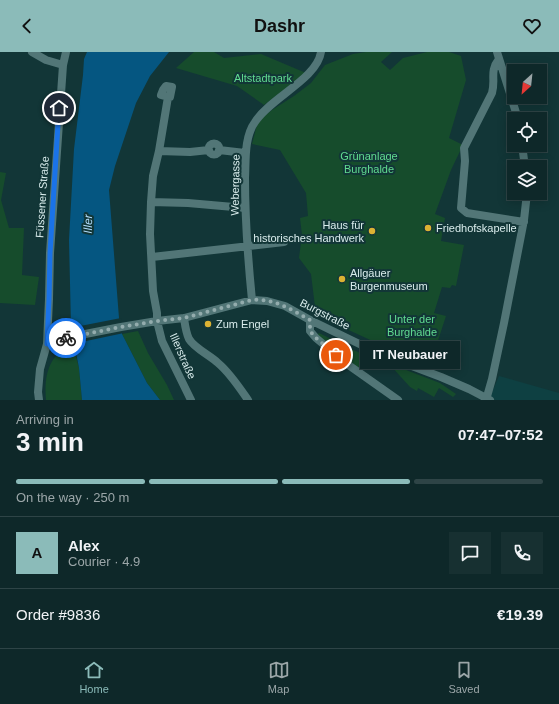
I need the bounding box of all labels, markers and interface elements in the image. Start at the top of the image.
icon: back [16,15,38,37]
icon: heart [521,15,543,37]
text: Dashr [254,16,305,36]
north arrow [507,64,547,104]
map controls [507,64,547,200]
park label: Altstadtpark [234,72,293,84]
pin [42,91,76,125]
icon: home [48,97,70,119]
button: locate [507,112,547,152]
park label: Grünanlage Burghalde [340,150,398,175]
street label: Webergasse [228,154,242,216]
street label: Füssener Straße [33,156,51,238]
button: layers [507,160,547,200]
water label: Iller [81,213,95,234]
place label: Haus für historisches Handwerk [253,219,364,244]
place label: Friedhofskapelle [436,222,517,234]
marker: Friedhofskapelle [423,223,433,233]
marker: Haus für historisches Handwerk [367,226,377,236]
place label: Allgäuer Burgenmuseum [350,267,428,292]
marker: Allgäuer Burgenmuseum [337,274,347,284]
street label: Burgstraße [298,296,352,332]
park label: Unter der Burghalde [387,313,437,338]
courier [46,318,86,358]
place label: Zum Engel [216,318,269,330]
marker: Zum Engel [203,319,213,329]
icon: bike [55,327,77,349]
street label: Illerstraße [168,331,198,381]
pin [319,338,353,372]
callout: IT Neubauer [360,341,460,369]
icon: bag [325,344,347,366]
text: IT Neubauer [372,347,448,362]
text: Arriving in [16,412,74,427]
text: 07:47–07:52 [458,426,543,443]
text: 3 min [16,427,84,457]
text: On the way · 250 m [16,490,129,505]
button: chat [449,532,491,574]
button: phone [501,532,543,574]
text: Alex [68,537,100,554]
text: A [32,544,42,561]
text: Courier · 4.9 [68,554,140,569]
text: Order #9836 [16,606,100,623]
text: €19.39 [497,606,543,623]
tab: Home [79,659,109,695]
tab: Map [268,659,290,695]
tab: Saved [448,659,480,695]

